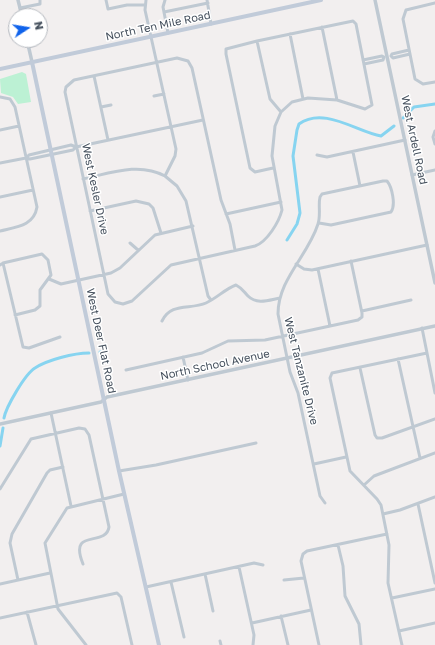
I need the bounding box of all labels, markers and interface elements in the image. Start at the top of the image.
north arrow [8,8,48,48]
street label: North Ten Mile Road [104,8,212,44]
text: N [32,20,46,31]
street label: West Ardell Road [398,94,430,186]
street label: West Kesler Drive [79,142,111,236]
street label: West Deer Flat Road [83,287,119,395]
street label: West Tanzanite Drive [281,316,321,426]
street label: North School Avenue [159,347,271,383]

